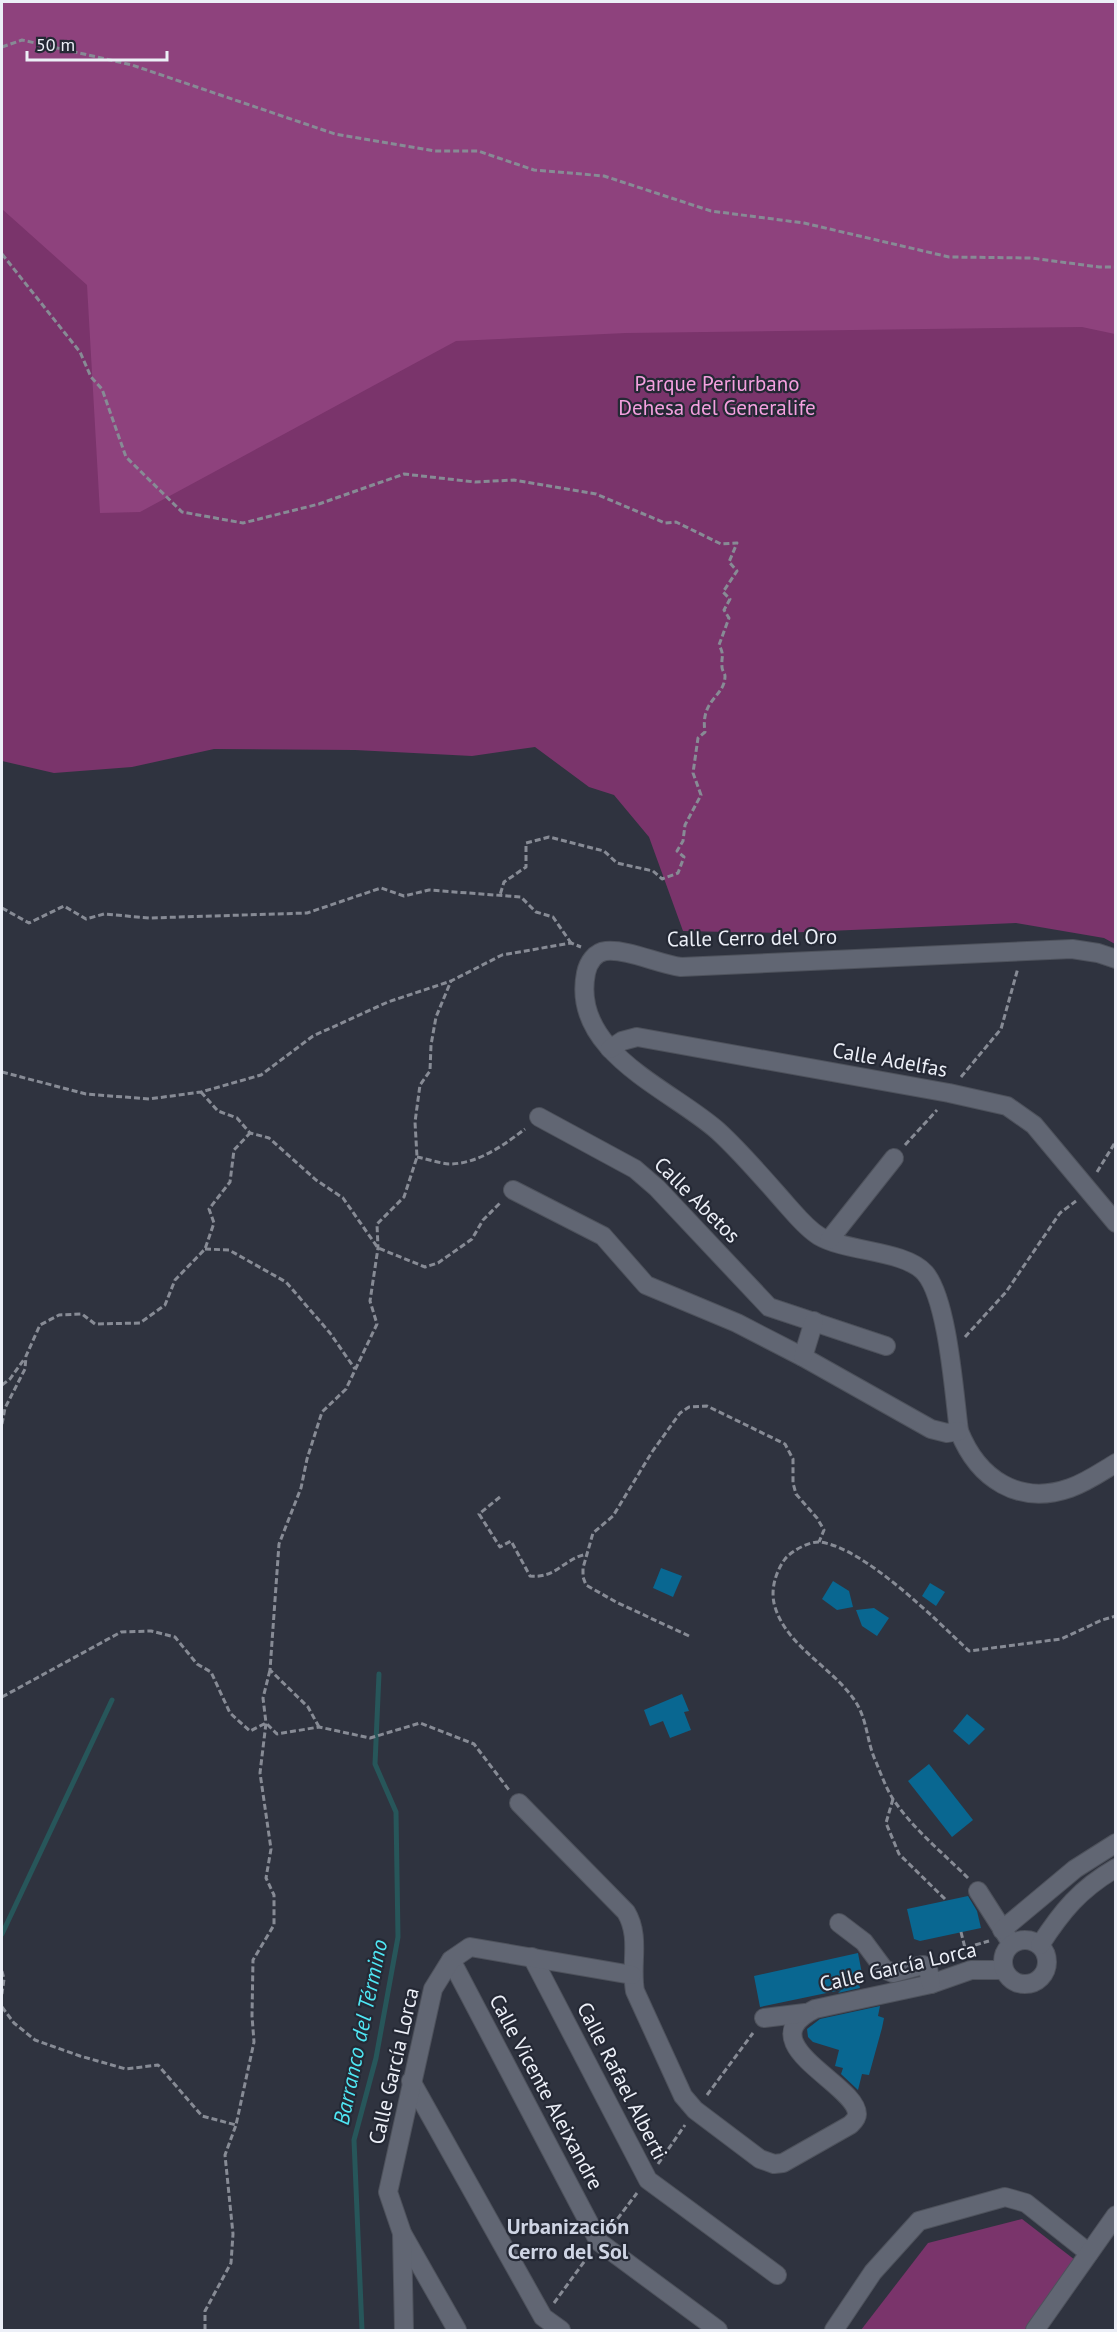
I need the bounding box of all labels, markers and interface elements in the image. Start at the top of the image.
scale bar [27,24,166,62]
text: 50 m [36,33,75,56]
park label: Parque Periurbano Dehesa del Generalife [618,370,816,421]
street label: Calle Cerro del Oro [667,923,837,952]
street label: Calle Adelfas [830,1036,950,1083]
street label: Calle Abetos [648,1151,746,1249]
street label: Calle García Lorca [817,1935,979,1998]
water label: Barranco del Término [327,1937,393,2127]
street label: Calle García Lorca [362,1985,425,2147]
street label: Calle Vicente Aleixandre [483,1989,609,2194]
street label: Calle Rafael Alberti [571,1998,674,2164]
district label: Urbanización Cerro del Sol [507,2212,629,2265]

